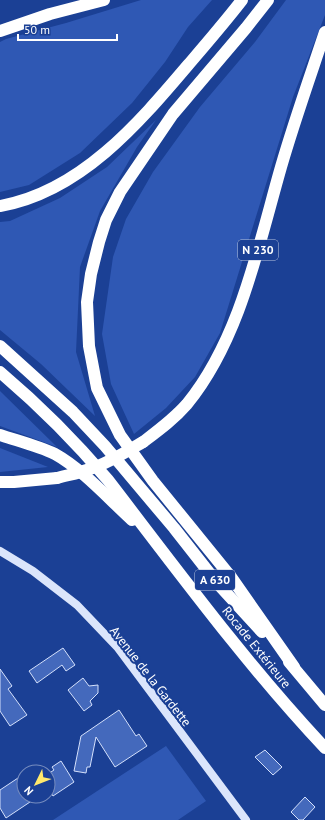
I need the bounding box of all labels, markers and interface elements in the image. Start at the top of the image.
scale bar [18,16,117,42]
text: 50 m [24,22,50,37]
road number: N 230 [238,240,278,260]
road number: A 630 [195,570,235,590]
street label: Rocade Extérieure [218,603,295,692]
street label: Avenue de la Gardette [106,623,195,730]
north arrow [16,764,56,804]
text: N [21,783,36,798]

